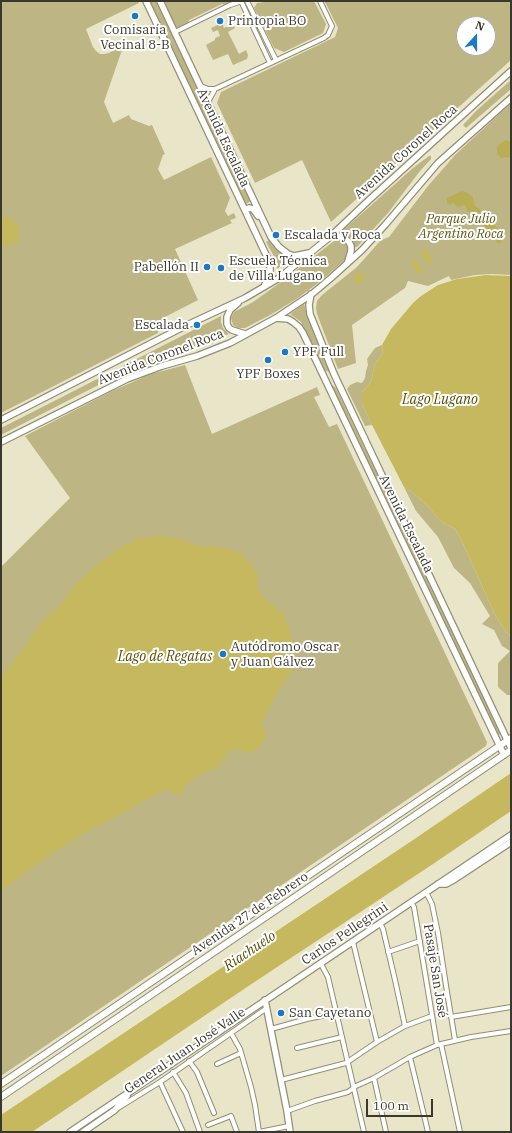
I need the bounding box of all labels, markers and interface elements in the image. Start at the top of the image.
marker: Comisaría Vecinal 8-B [130,11,140,21]
place label: Printopia BO [228,13,306,29]
marker: Printopia BO [215,16,225,26]
north arrow [456,16,496,56]
text: N [473,18,487,34]
place label: Comisaría Vecinal 8-B [100,22,170,53]
street label: Avenida Escalada [193,86,253,190]
street label: Avenida Coronel Roca [351,102,461,202]
park label: Parque Julio Argentino Roca [418,211,504,242]
place label: Escalada y Roca [284,227,381,243]
marker: Escalada y Roca [271,230,281,240]
place label: Escuela Técnica de Villa Lugano [229,253,327,284]
place label: Pabellón II [134,259,199,275]
marker: Pabellón II [202,262,212,272]
marker: Escuela Técnica de Villa Lugano [216,263,226,273]
place label: Escalada [135,317,189,333]
marker: Escalada [192,320,202,330]
street label: Avenida Coronel Roca [96,326,226,388]
place label: YPF Full [293,344,344,360]
marker: YPF Full [280,347,290,357]
marker: YPF Boxes [263,355,273,365]
place label: YPF Boxes [236,366,300,382]
water label: Lago Lugano [402,392,478,408]
street label: Avenida Escalada [375,472,437,576]
place label: Autódromo Oscar y Juan Gálvez [231,639,339,670]
water label: Lago de Regatas [118,649,212,665]
marker: Autódromo Oscar y Juan Gálvez [218,649,228,659]
street label: Avenida 27 de Febrero [189,869,311,959]
street label: Carlos Pellegrini [299,899,391,969]
street label: Pasaje San José [420,923,450,1019]
water label: Riachuelo [221,927,279,975]
street label: General Juan José Valle [121,1005,249,1097]
place label: San Cayetano [289,1005,371,1021]
marker: San Cayetano [276,1008,286,1018]
scale bar [368,1091,435,1117]
text: 100 m [373,1098,409,1113]

